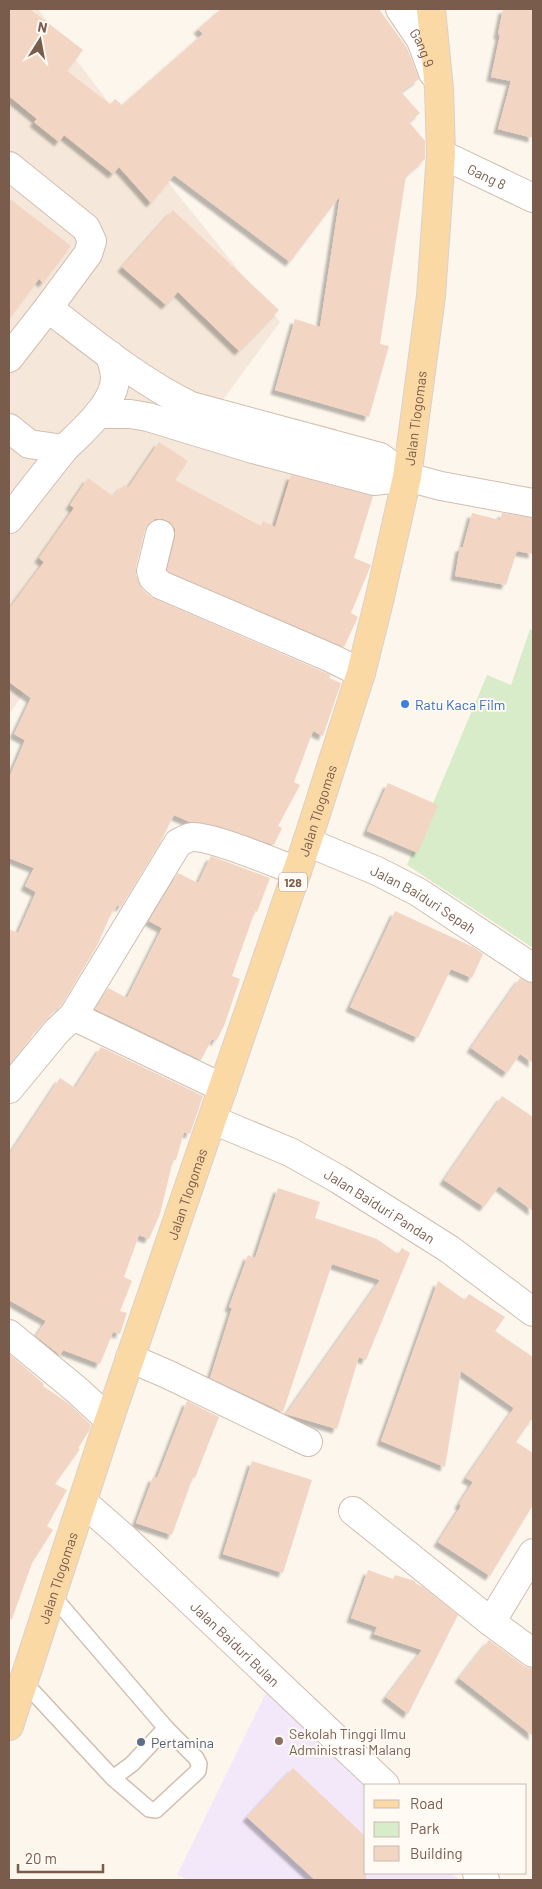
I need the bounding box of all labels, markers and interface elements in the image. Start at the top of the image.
north arrow [15,15,65,65]
text: N [36,18,49,36]
street label: Gang 9 [407,25,439,69]
street label: Gang 8 [465,160,509,192]
street label: Jalan Tlogomas [400,369,430,467]
place label: Ratu Kaca Film [415,696,505,713]
marker: Ratu Kaca Film [399,698,411,710]
street label: Jalan Tlogomas [294,762,340,859]
street label: Jalan Baiduri Sepah [368,861,480,937]
road number: 128 [279,872,307,892]
street label: Jalan Tlogomas [163,1146,210,1242]
street label: Jalan Baiduri Pandan [322,1165,438,1247]
street label: Jalan Tlogomas [35,1529,80,1626]
street label: Jalan Baiduri Bulan [187,1597,283,1690]
place label: Sekolah Tinggi Ilmu Administrasi Malang [289,1725,411,1758]
place label: Pertamina [151,1734,214,1751]
marker: Sekolah Tinggi Ilmu Administrasi Malang [273,1735,285,1747]
marker: Pertamina [135,1736,147,1748]
legend [364,1784,527,1874]
text: Road [410,1794,443,1812]
text: Park [410,1819,440,1837]
scale bar [18,1842,102,1874]
text: Building [410,1844,463,1862]
text: 20 m [25,1849,57,1867]

